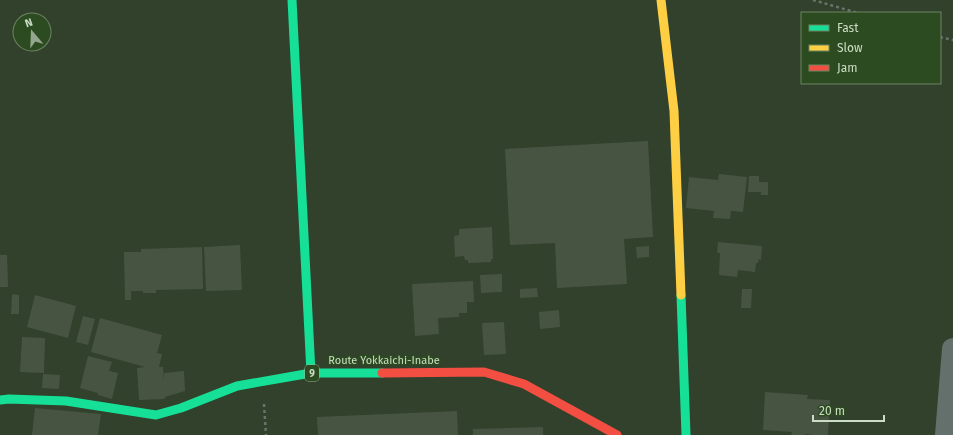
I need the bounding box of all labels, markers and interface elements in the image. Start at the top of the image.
north arrow [12,12,52,52]
legend [801,12,941,84]
text: N [23,16,34,30]
text: Fast [837,21,859,35]
text: Slow [837,41,863,55]
text: Jam [837,61,857,75]
street label: Route Yokkaichi-Inabe [328,354,440,367]
road number: 9 [305,365,319,381]
scale bar [813,397,884,423]
text: 20 m [819,404,845,418]

